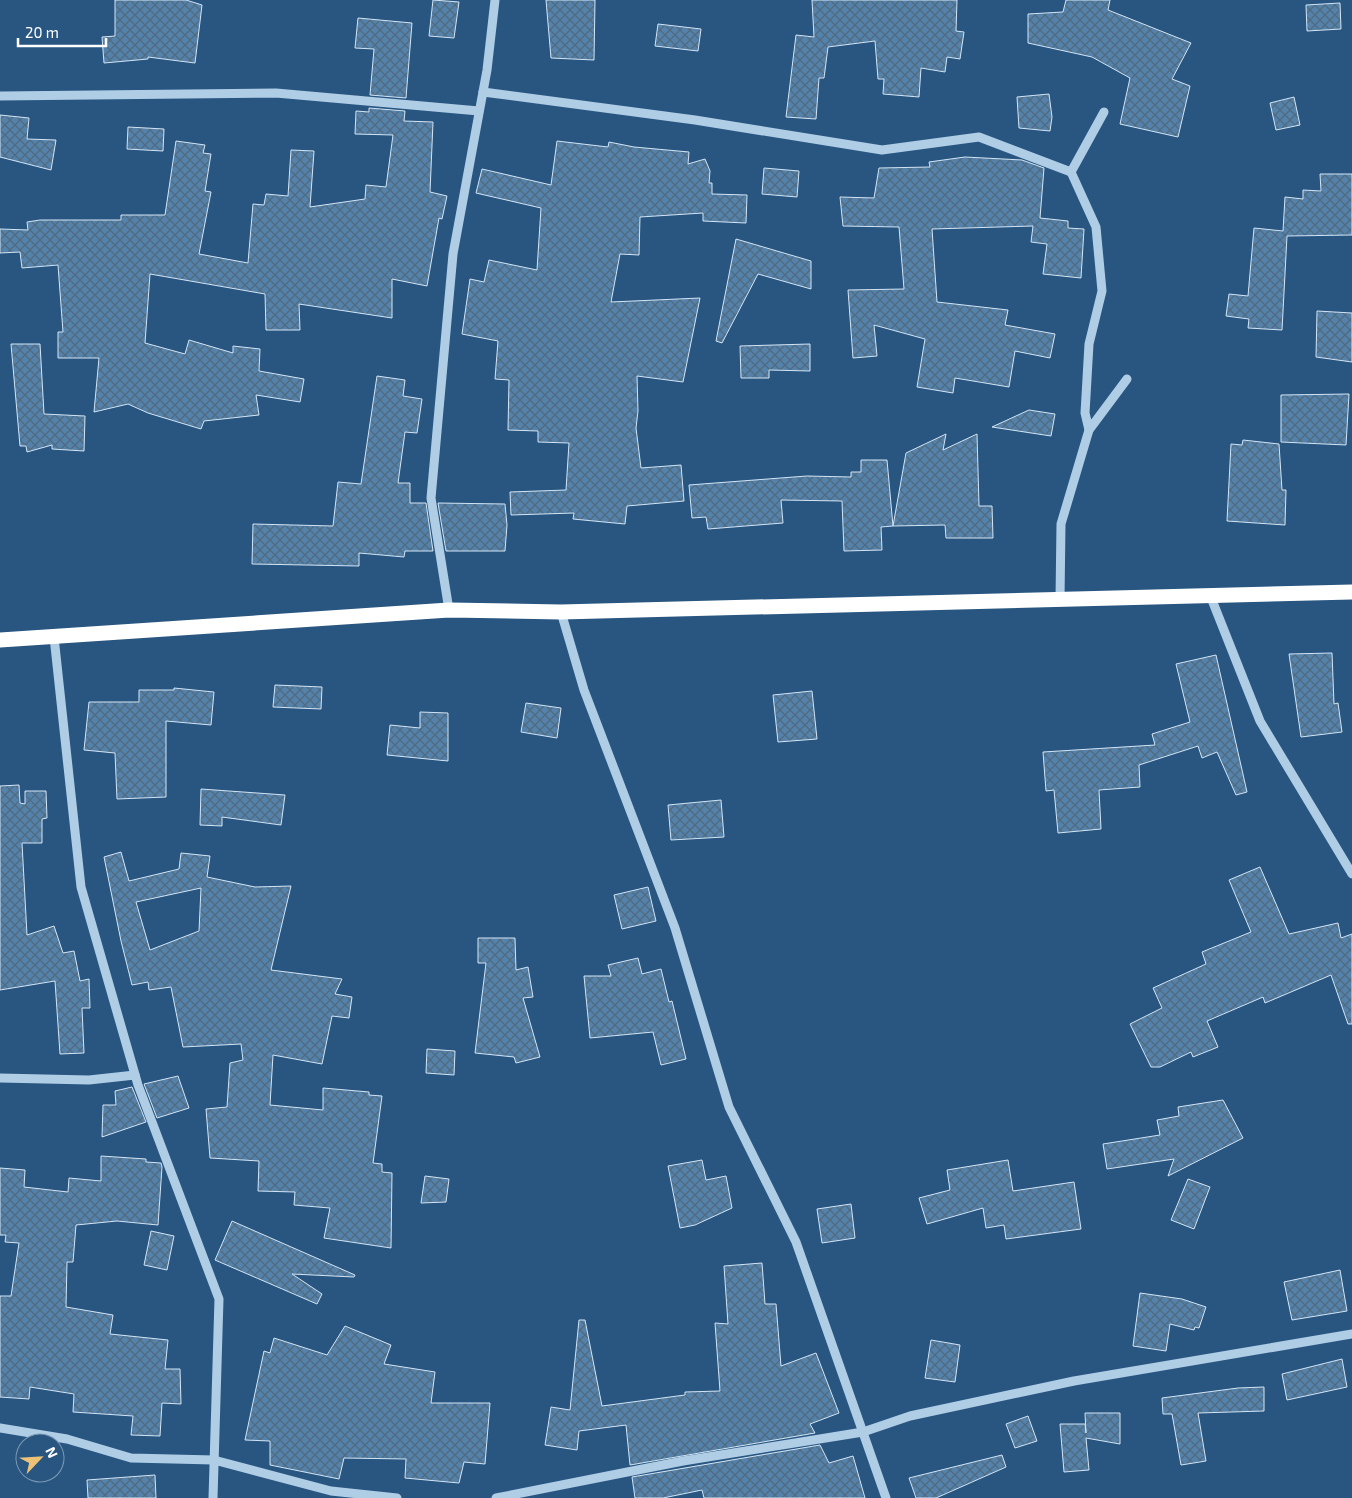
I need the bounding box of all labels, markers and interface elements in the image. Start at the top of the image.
scale bar [18,15,105,47]
text: 20 m [25,23,59,41]
north arrow [15,1433,65,1483]
text: N [42,1444,62,1460]

